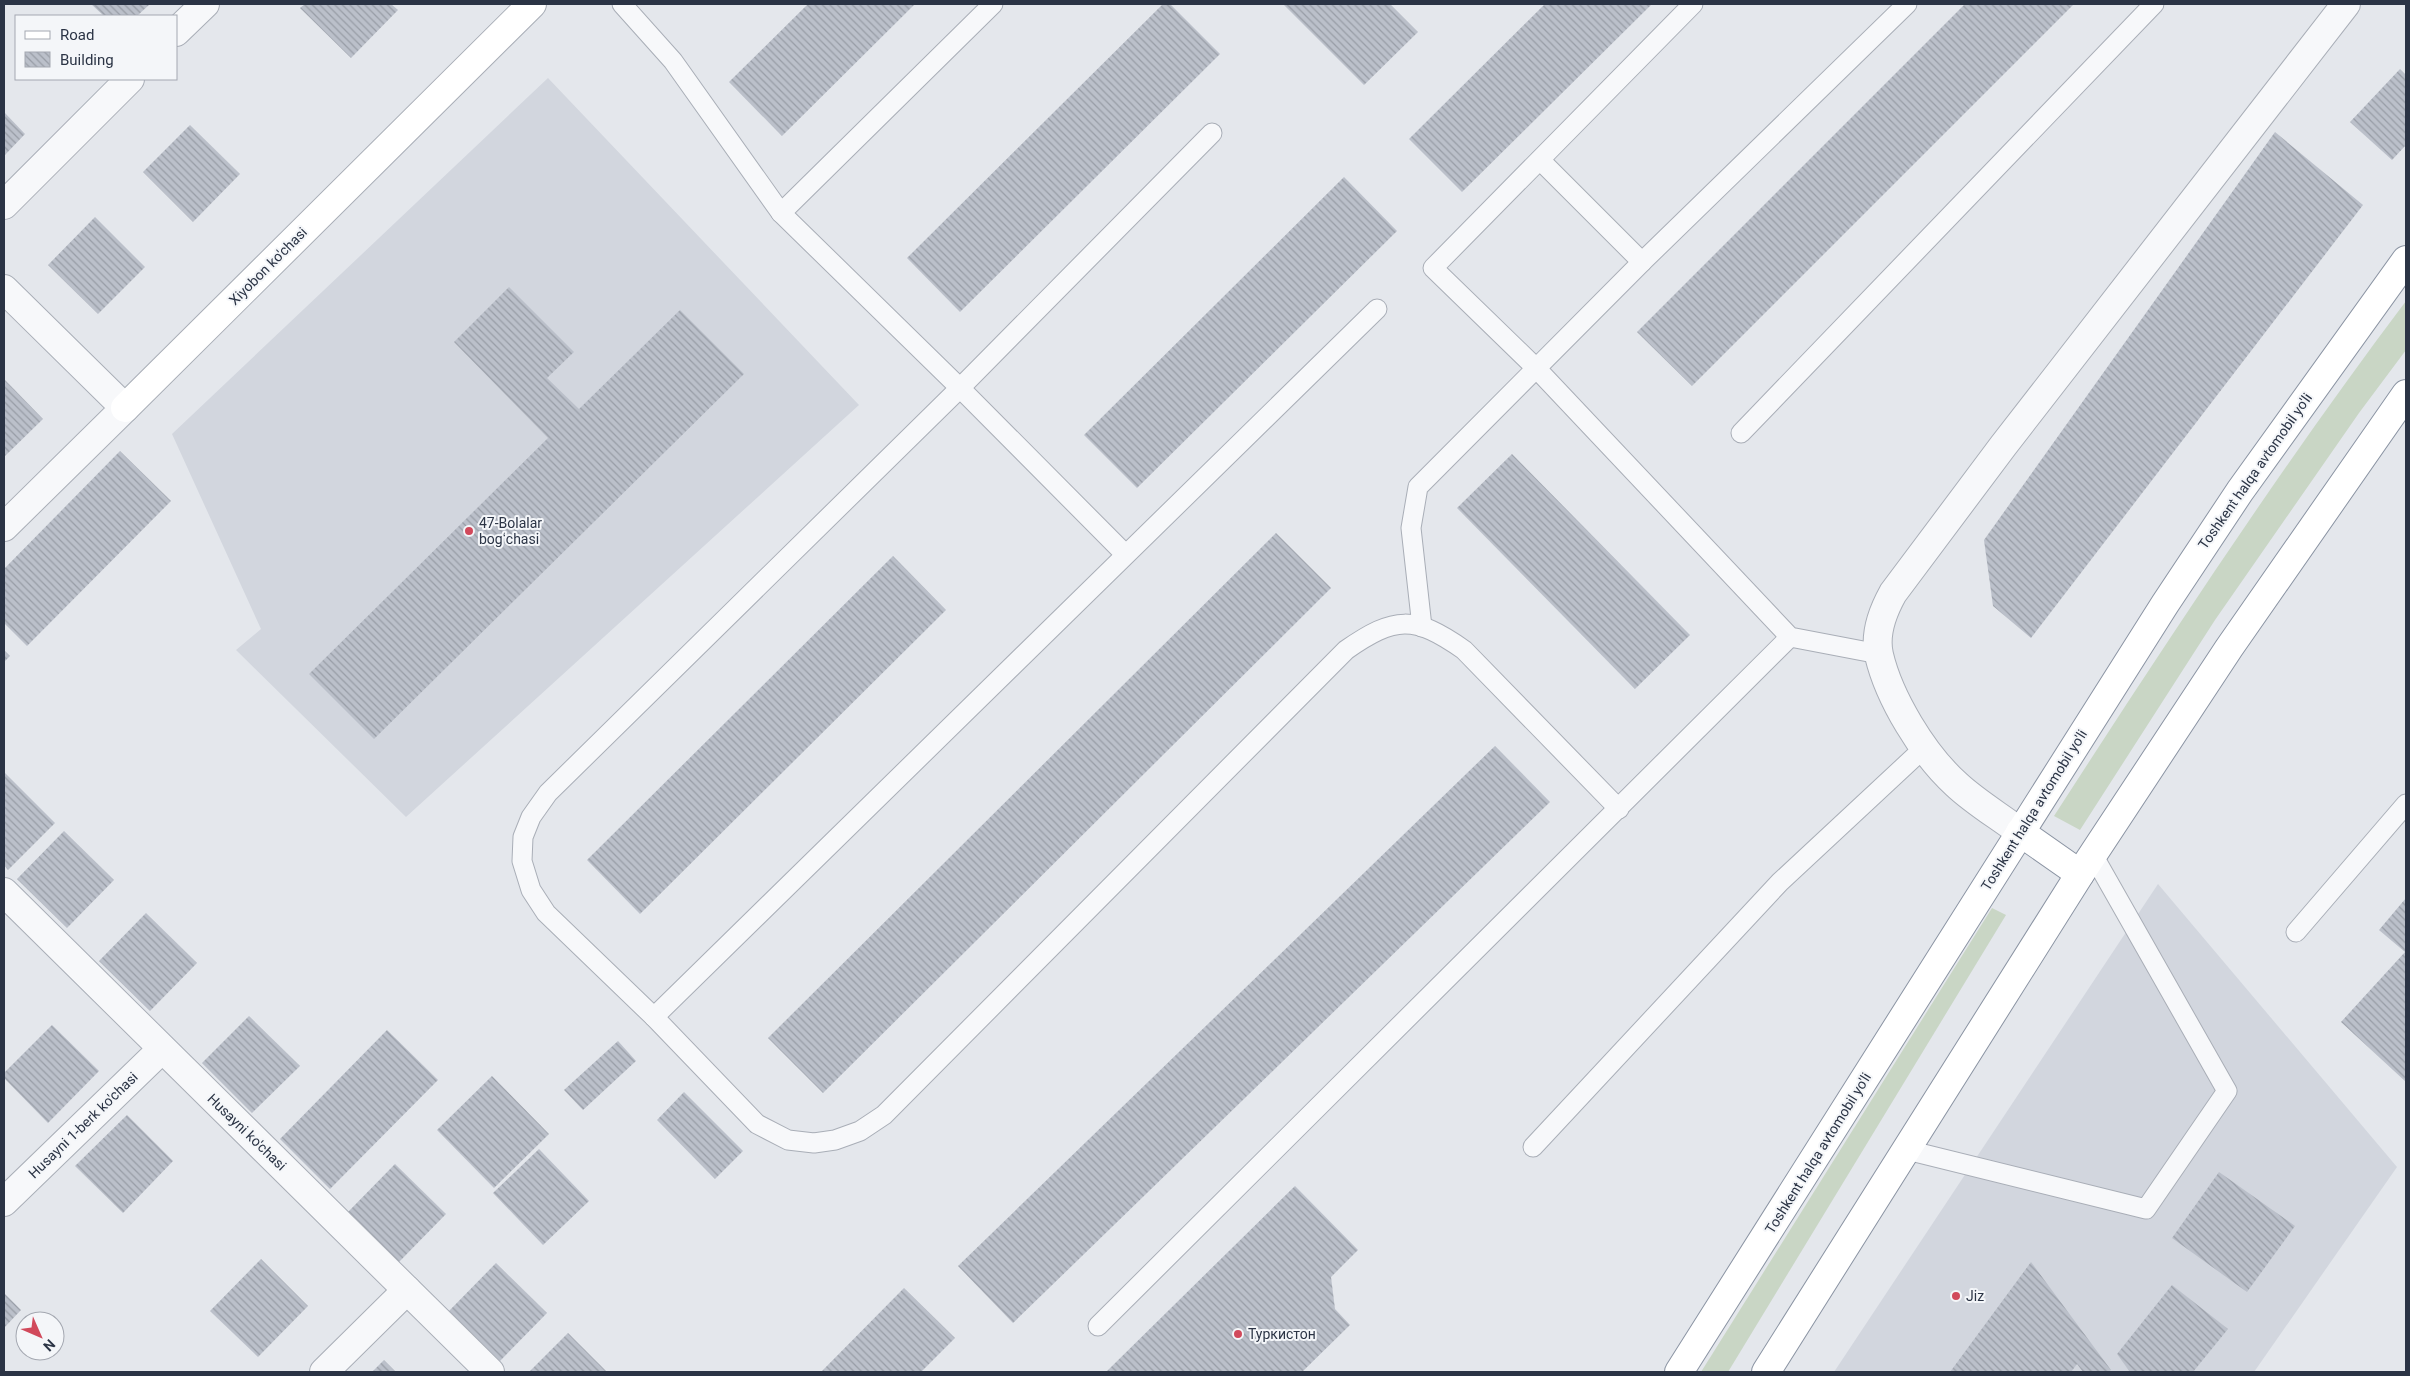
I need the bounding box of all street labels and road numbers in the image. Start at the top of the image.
street label: Xiyobon ko'chasi [226,224,310,308]
street label: Toshkent halqa avtomobil yo'li [2195,390,2315,552]
street label: Toshkent halqa avtomobil yo'li [1978,727,2090,893]
street label: Husayni 1-berk ko'chasi [25,1069,141,1181]
street label: Toshkent halqa avtomobil yo'li [1762,1070,1874,1236]
street label: Husayni ko'chasi [204,1090,290,1174]

